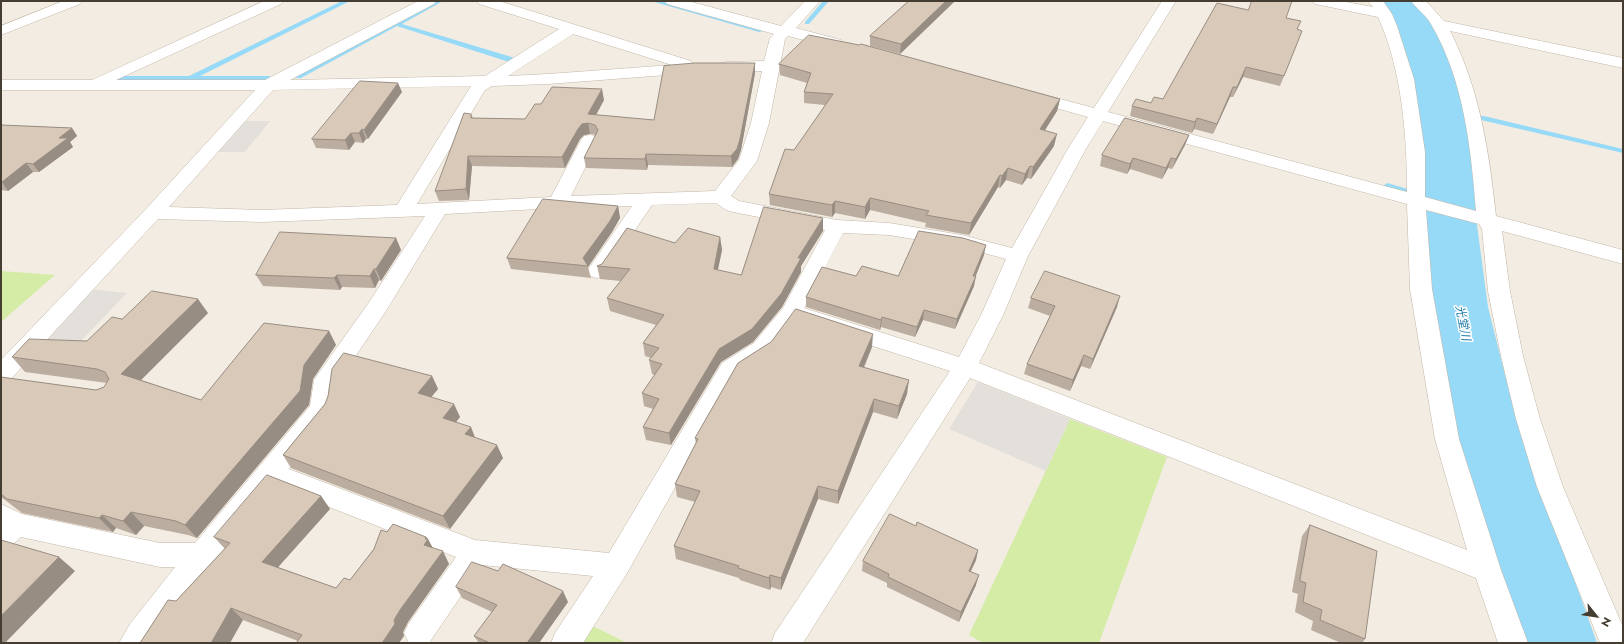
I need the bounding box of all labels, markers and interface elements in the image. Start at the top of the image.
water label: 光堂川 [1451,304,1473,342]
north arrow [1576,596,1616,636]
text: N [1597,614,1616,630]

